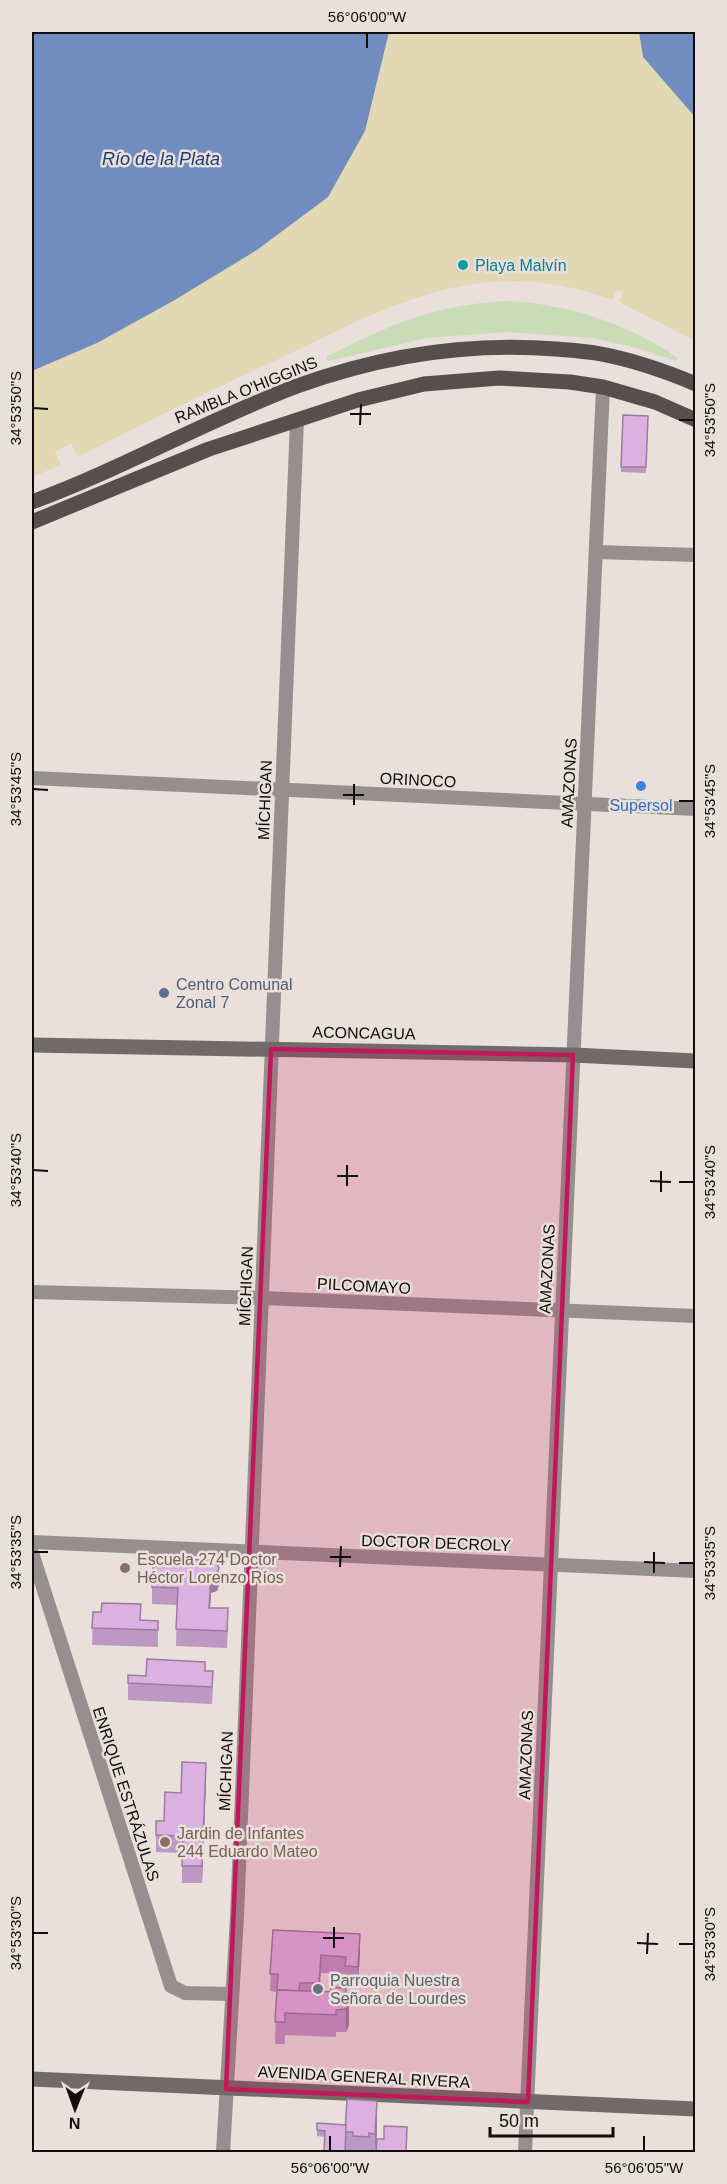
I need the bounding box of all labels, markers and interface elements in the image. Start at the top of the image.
text: 56°06'00"W [328,8,407,25]
water label: Río de la Plata [102,149,220,169]
place label: Playa Malvín [475,257,567,274]
marker: Playa Malvín [456,258,470,272]
street label: RAMBLA O'HIGGINS [172,354,320,426]
text: 34°53'50"S [7,371,24,445]
text: 34°53'50"S [701,383,718,457]
street label: AMAZONAS [558,738,580,828]
text: 34°53'45"S [7,752,24,826]
street label: MÍCHIGAN [254,760,275,840]
text: 34°53'45"S [701,764,718,838]
street label: ORINOCO [379,770,457,790]
marker: Supersol [634,779,648,793]
place label: Supersol [609,797,673,814]
place label: Centro Comunal Zonal 7 [176,976,293,1011]
marker: Centro Comunal Zonal 7 [157,986,171,1000]
street label: ACONCAGUA [312,1024,416,1042]
text: 34°53'40"S [7,1133,24,1207]
text: 34°53'40"S [701,1145,718,1219]
street label: AMAZONAS [536,1224,558,1314]
street label: MÍCHIGAN [235,1246,256,1326]
street label: PILCOMAYO [317,1275,411,1297]
text: 34°53'35"S [7,1515,24,1589]
text: 34°53'35"S [701,1526,718,1600]
street label: DOCTOR DECROLY [361,1532,511,1554]
place label: Escuela 274 Doctor Héctor Lorenzo Ríos [137,1551,284,1586]
marker: Escuela 274 Doctor Héctor Lorenzo Ríos [118,1561,132,1575]
street label: ENRIQUE ESTRÁZULAS [90,1704,163,1883]
street label: AMAZONAS [516,1710,536,1800]
street label: MÍCHIGAN [215,1731,236,1811]
place label: Jardin de Infantes 244 Eduardo Mateo [177,1825,318,1860]
marker: Jardin de Infantes 244 Eduardo Mateo [158,1835,172,1849]
text: 34°53'30"S [7,1896,24,1970]
text: 34°53'30"S [701,1907,718,1981]
place label: Parroquia Nuestra Señora de Lourdes [330,1972,466,2007]
marker: Parroquia Nuestra Señora de Lourdes [311,1982,325,1996]
street label: AVENIDA GENERAL RIVERA [257,2063,471,2091]
north arrow [45,2079,105,2139]
scale bar [490,2100,613,2138]
text: 50 m [499,2111,539,2131]
text: N [69,2115,81,2132]
text: 56°06'00"W [291,2159,370,2176]
text: 56°06'05"W [605,2159,684,2176]

